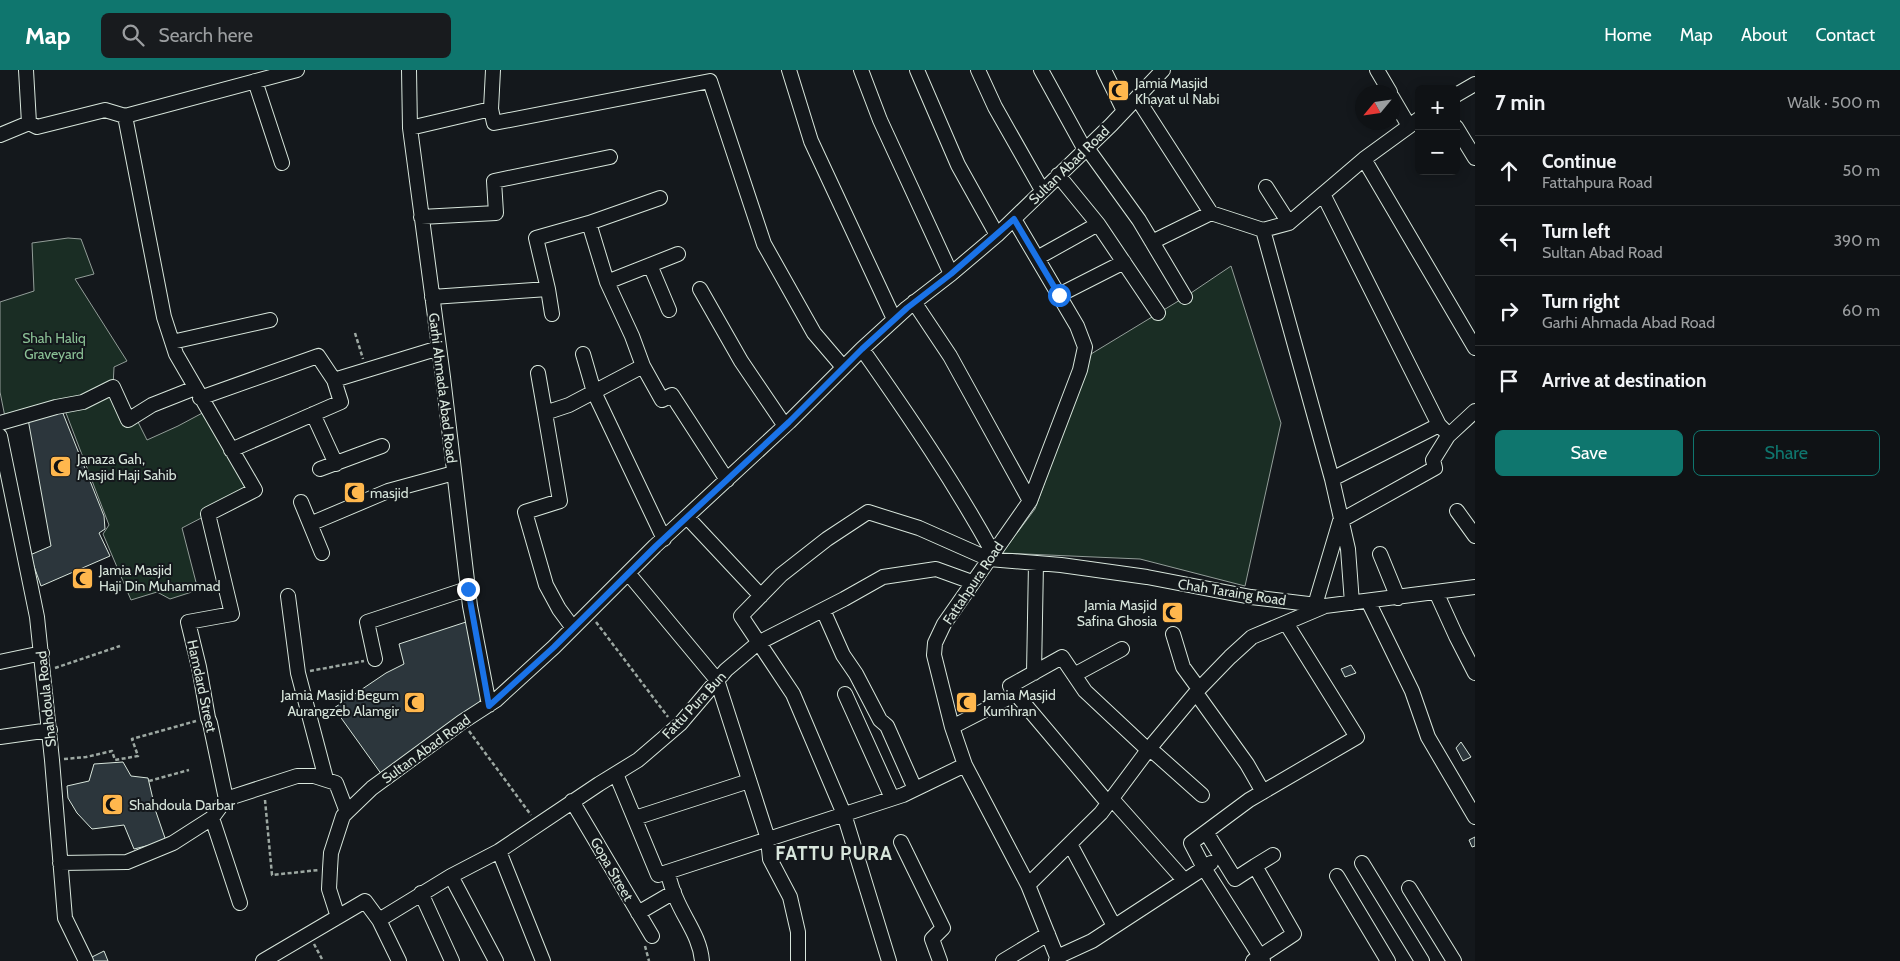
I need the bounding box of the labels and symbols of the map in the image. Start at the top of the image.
place label: Jamia Masjid Khayat ul Nabi [1134,74,1219,108]
mosque icon: Jamia Masjid Khayat ul Nabi [1107,79,1131,103]
north arrow [1355,85,1400,130]
street label: Sultan Abad Road [1025,122,1113,208]
route start [1048,284,1071,307]
street label: Garhi Ahmada Abad Road [425,312,461,464]
park label: Shah Haliq Graveyard [22,329,86,363]
place label: Janaza Gah, Masjid Haji Sahib [76,450,177,484]
mosque icon: Janaza Gah, Masjid Haji Sahib [49,455,73,479]
mosque icon: masjid [342,481,366,505]
place label: masjid [370,484,409,502]
street label: Fattahpura Road [939,538,1007,628]
place label: Jamia Masjid Haji Din Muhammad [98,561,220,595]
mosque icon: Jamia Masjid Haji Din Muhammad [71,566,95,590]
street label: Chah Taraing Road [1177,575,1287,609]
route end [457,578,480,601]
place label: Jamia Masjid Safina Ghosia [1077,596,1157,630]
mosque icon: Jamia Masjid Safina Ghosia [1161,601,1185,625]
street label: Hamdard Street [183,638,221,734]
street label: Shahdoula Road [32,650,60,748]
street label: Fattu Pura Bun [658,667,730,743]
place label: Jamia Masjid Begum Aurangzeb Alamgir [280,686,400,720]
place label: Jamia Masjid Kumhran [982,686,1056,720]
mosque icon: Jamia Masjid Begum Aurangzeb Alamgir [403,691,427,715]
mosque icon: Jamia Masjid Kumhran [955,691,979,715]
street label: Sultan Abad Road [378,711,474,787]
mosque icon: Shahdoula Darbar [101,793,125,817]
place label: Shahdoula Darbar [129,796,236,814]
street label: Gopa Street [587,834,638,904]
district label: FATTU PURA [775,842,893,865]

